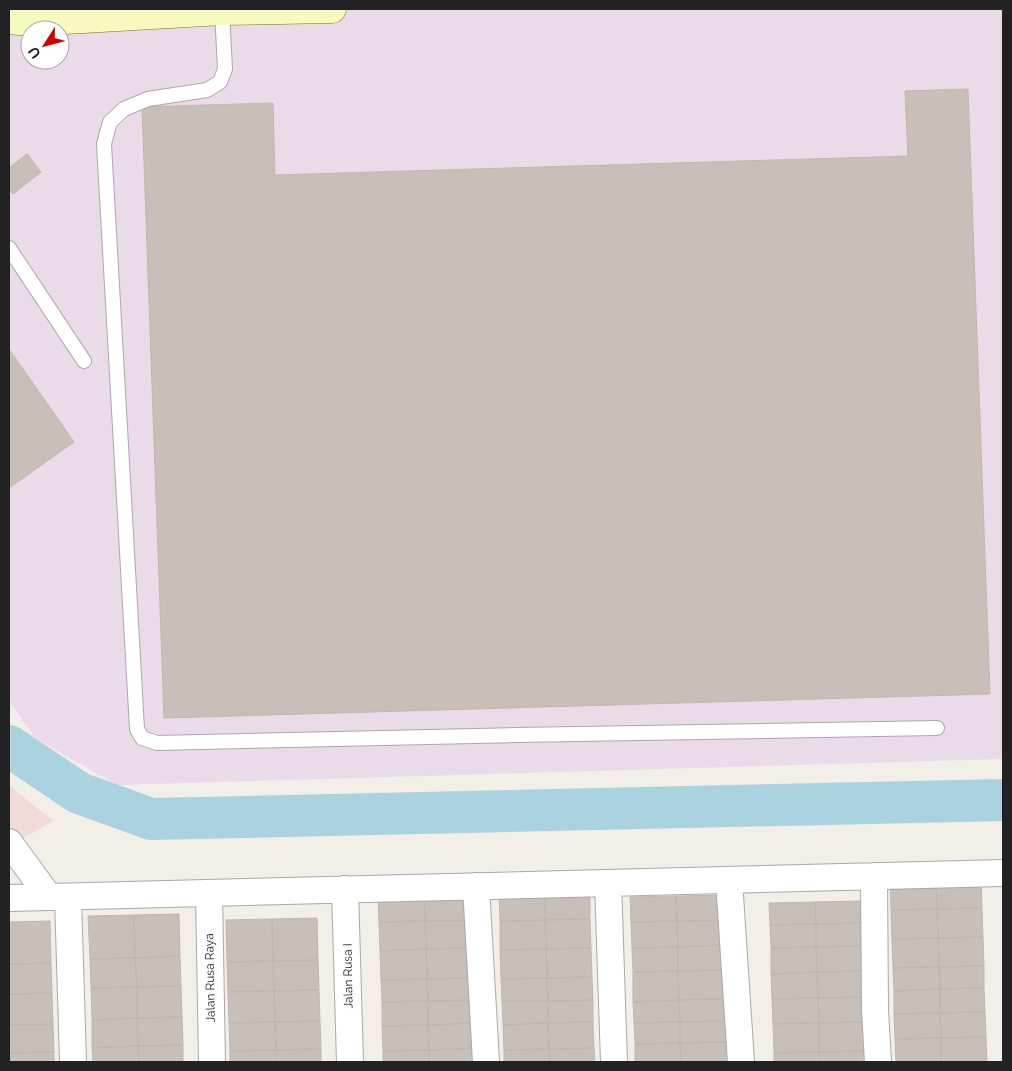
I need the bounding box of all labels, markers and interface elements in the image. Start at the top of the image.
north arrow [20,20,70,70]
text: U [25,44,44,62]
street label: Jalan Rusa Raya [202,933,218,1023]
street label: Jalan Rusa I [340,943,356,1009]

